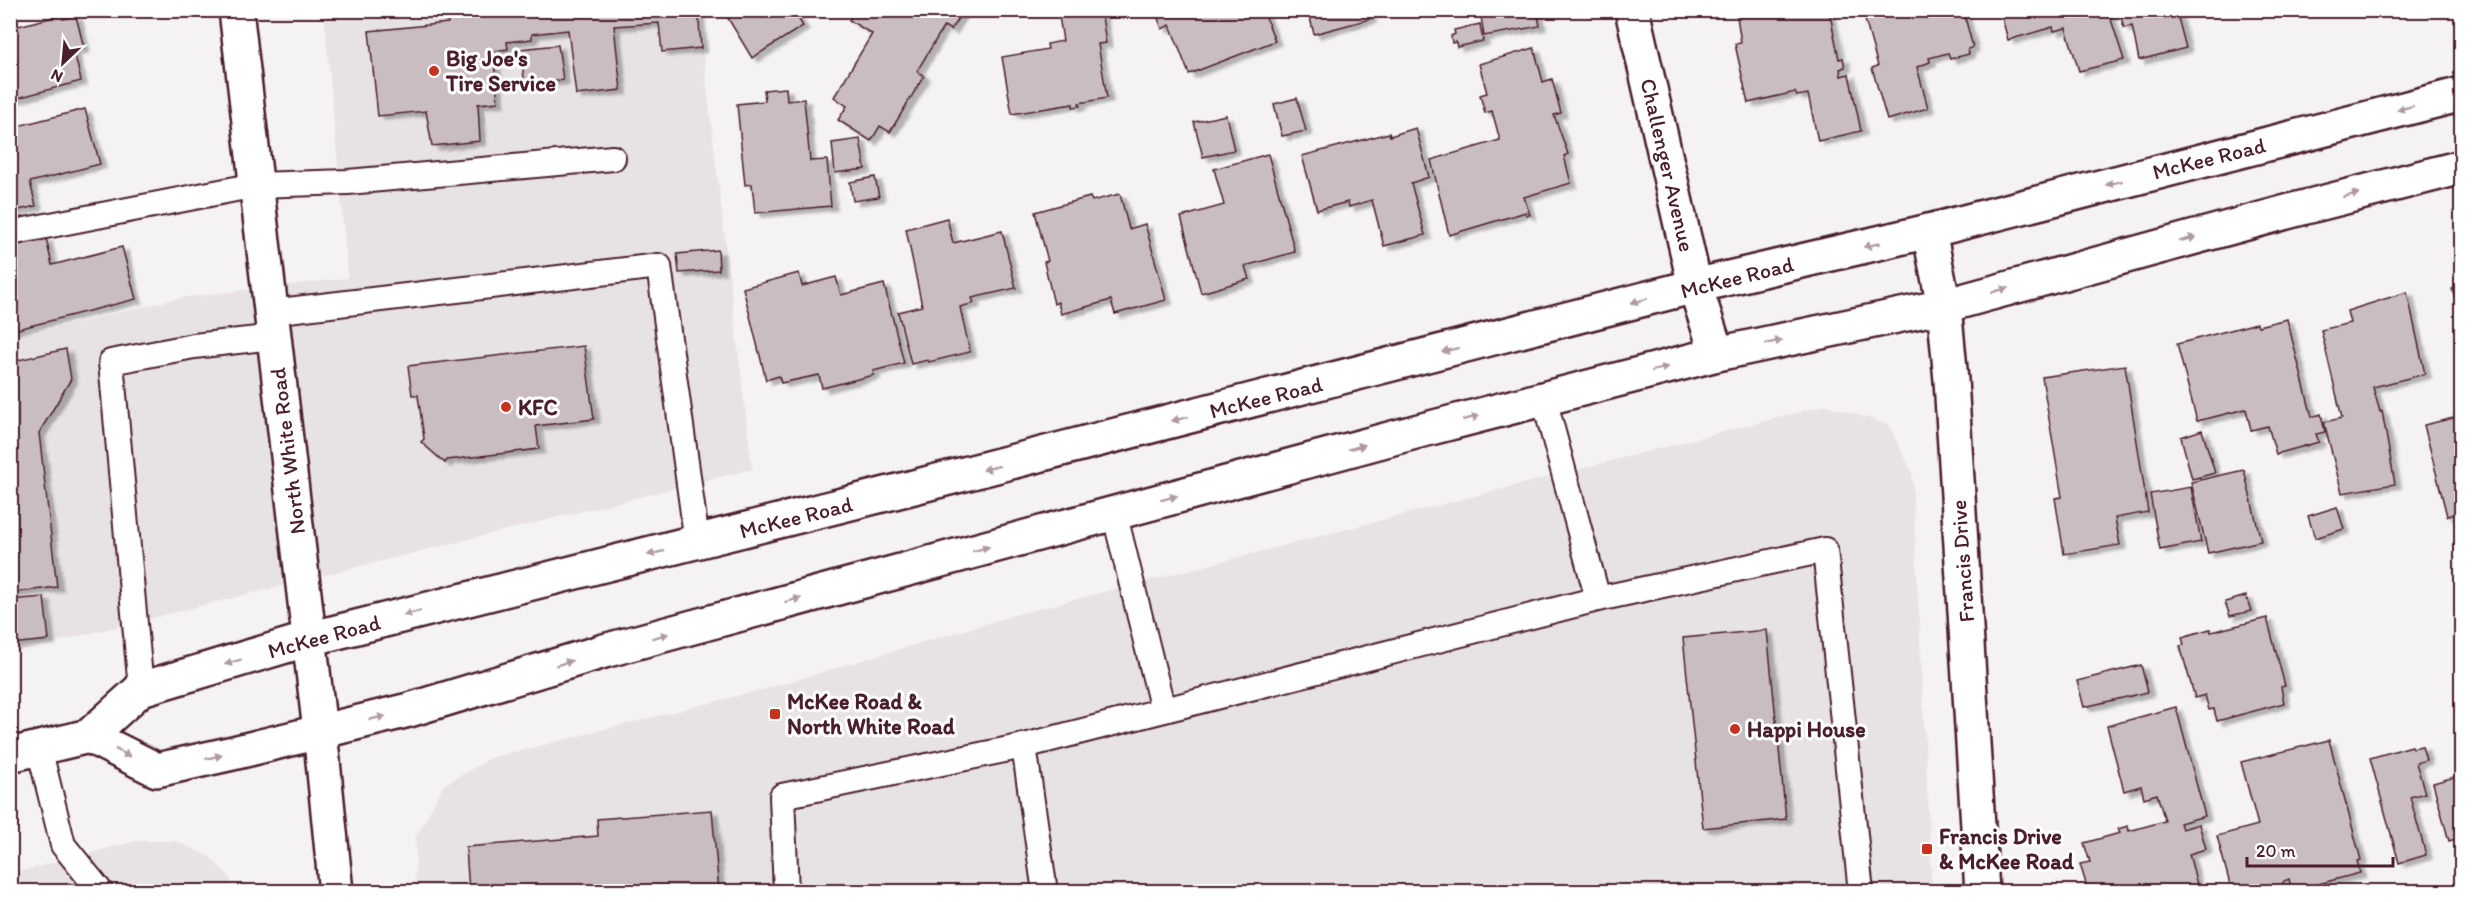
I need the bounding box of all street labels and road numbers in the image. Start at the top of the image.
street label: Challenger Avenue [1634,76,1701,254]
street label: McKee Road [2150,131,2268,186]
street label: McKee Road [1678,250,1796,305]
street label: North White Road [264,366,311,536]
street label: McKee Road [1207,370,1325,425]
street label: McKee Road [737,490,855,545]
street label: Francis Drive [1945,499,1980,623]
street label: McKee Road [265,608,383,664]

